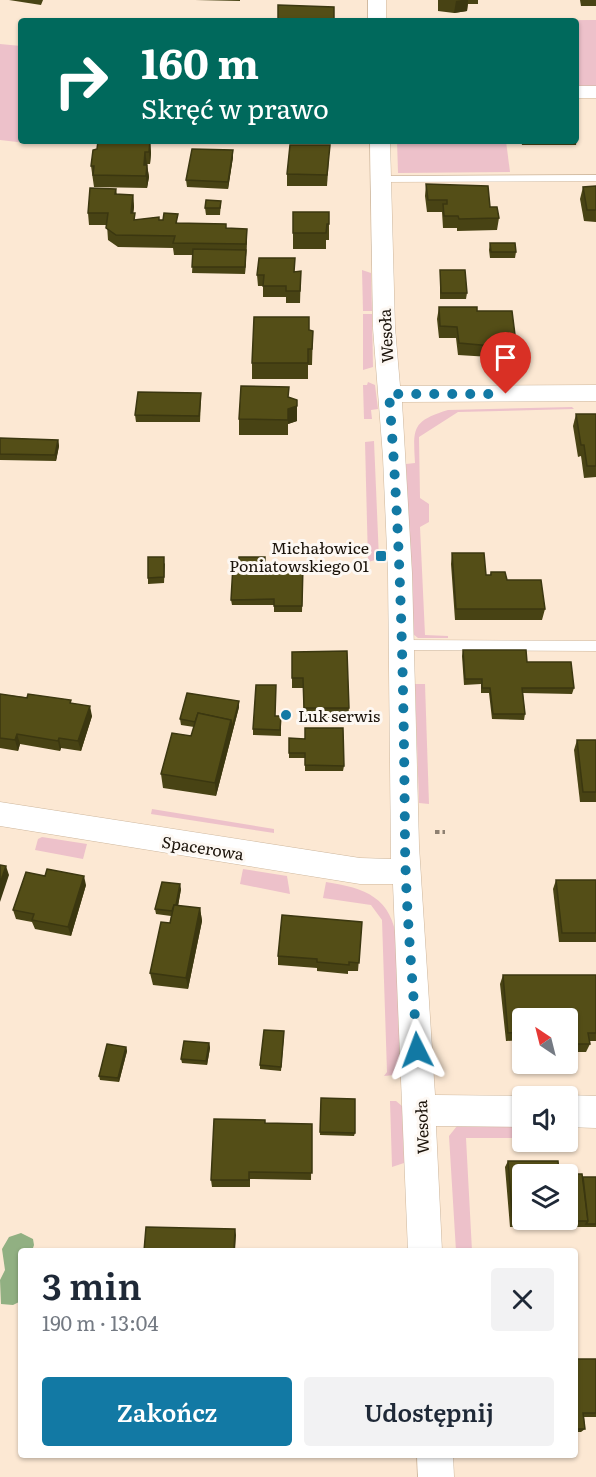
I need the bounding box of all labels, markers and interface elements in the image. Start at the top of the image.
text: 160 m [141,30,259,92]
icon: right [42,42,120,120]
text: Skręć w prawo [141,87,329,127]
street label: Wesoła [372,308,398,364]
pin [480,332,531,394]
icon: arrive [489,341,522,374]
place label: Michałowice Poniatowskiego 01 [229,535,369,577]
marker: Michałowice Poniatowskiego 01 [374,549,388,563]
place label: Luk serwis [298,703,380,727]
marker: Luk serwis [279,708,293,722]
street label: Spacerowa [160,829,246,865]
north arrow [512,1008,578,1074]
map controls [512,1008,578,1230]
position arrow [385,1018,449,1082]
button: sound [512,1086,578,1152]
street label: Wesoła [408,1099,434,1155]
button: layers [512,1164,578,1230]
text: 3 min [42,1258,142,1311]
button: close [491,1268,554,1331]
text: 190 m · 13:04 [42,1307,158,1337]
button: Zakończ [42,1377,292,1446]
button: Udostępnij [304,1377,554,1446]

